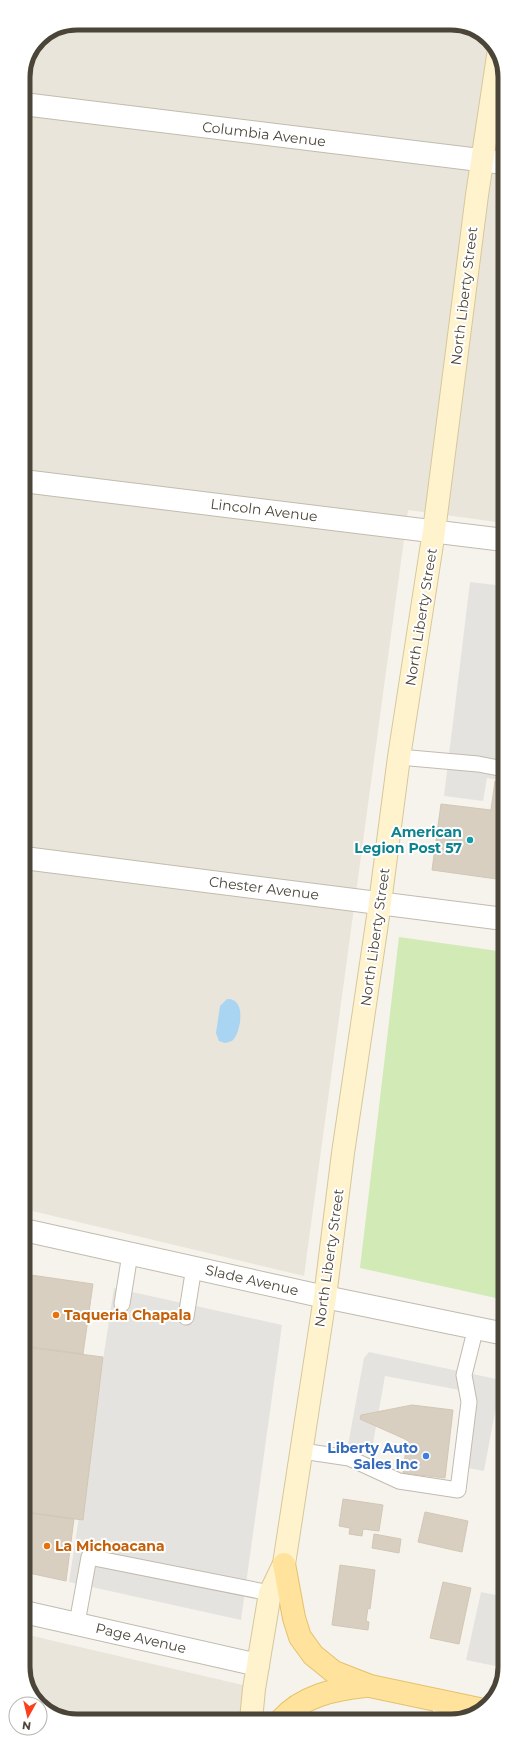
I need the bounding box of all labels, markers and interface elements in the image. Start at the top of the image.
street label: Columbia Avenue [201,117,327,151]
street label: North Liberty Street [447,225,481,366]
street label: Lincoln Avenue [209,495,319,525]
street label: North Liberty Street [401,546,441,687]
place label: American Legion Post 57 [354,823,462,857]
marker: American Legion Post 57 [465,835,475,845]
street label: North Liberty Street [356,866,394,1007]
street label: Chester Avenue [208,872,320,904]
street label: North Liberty Street [310,1187,348,1328]
street label: Slade Avenue [204,1261,300,1299]
place label: Taqueria Chapala [64,1306,191,1324]
marker: Taqueria Chapala [51,1310,61,1320]
place label: Liberty Auto Sales Inc [327,1439,419,1473]
marker: Liberty Auto Sales Inc [421,1451,431,1461]
place label: La Michoacana [55,1537,165,1555]
marker: La Michoacana [42,1541,52,1551]
street label: Page Avenue [94,1619,188,1657]
north arrow [8,1696,48,1736]
text: N [21,1718,32,1733]

